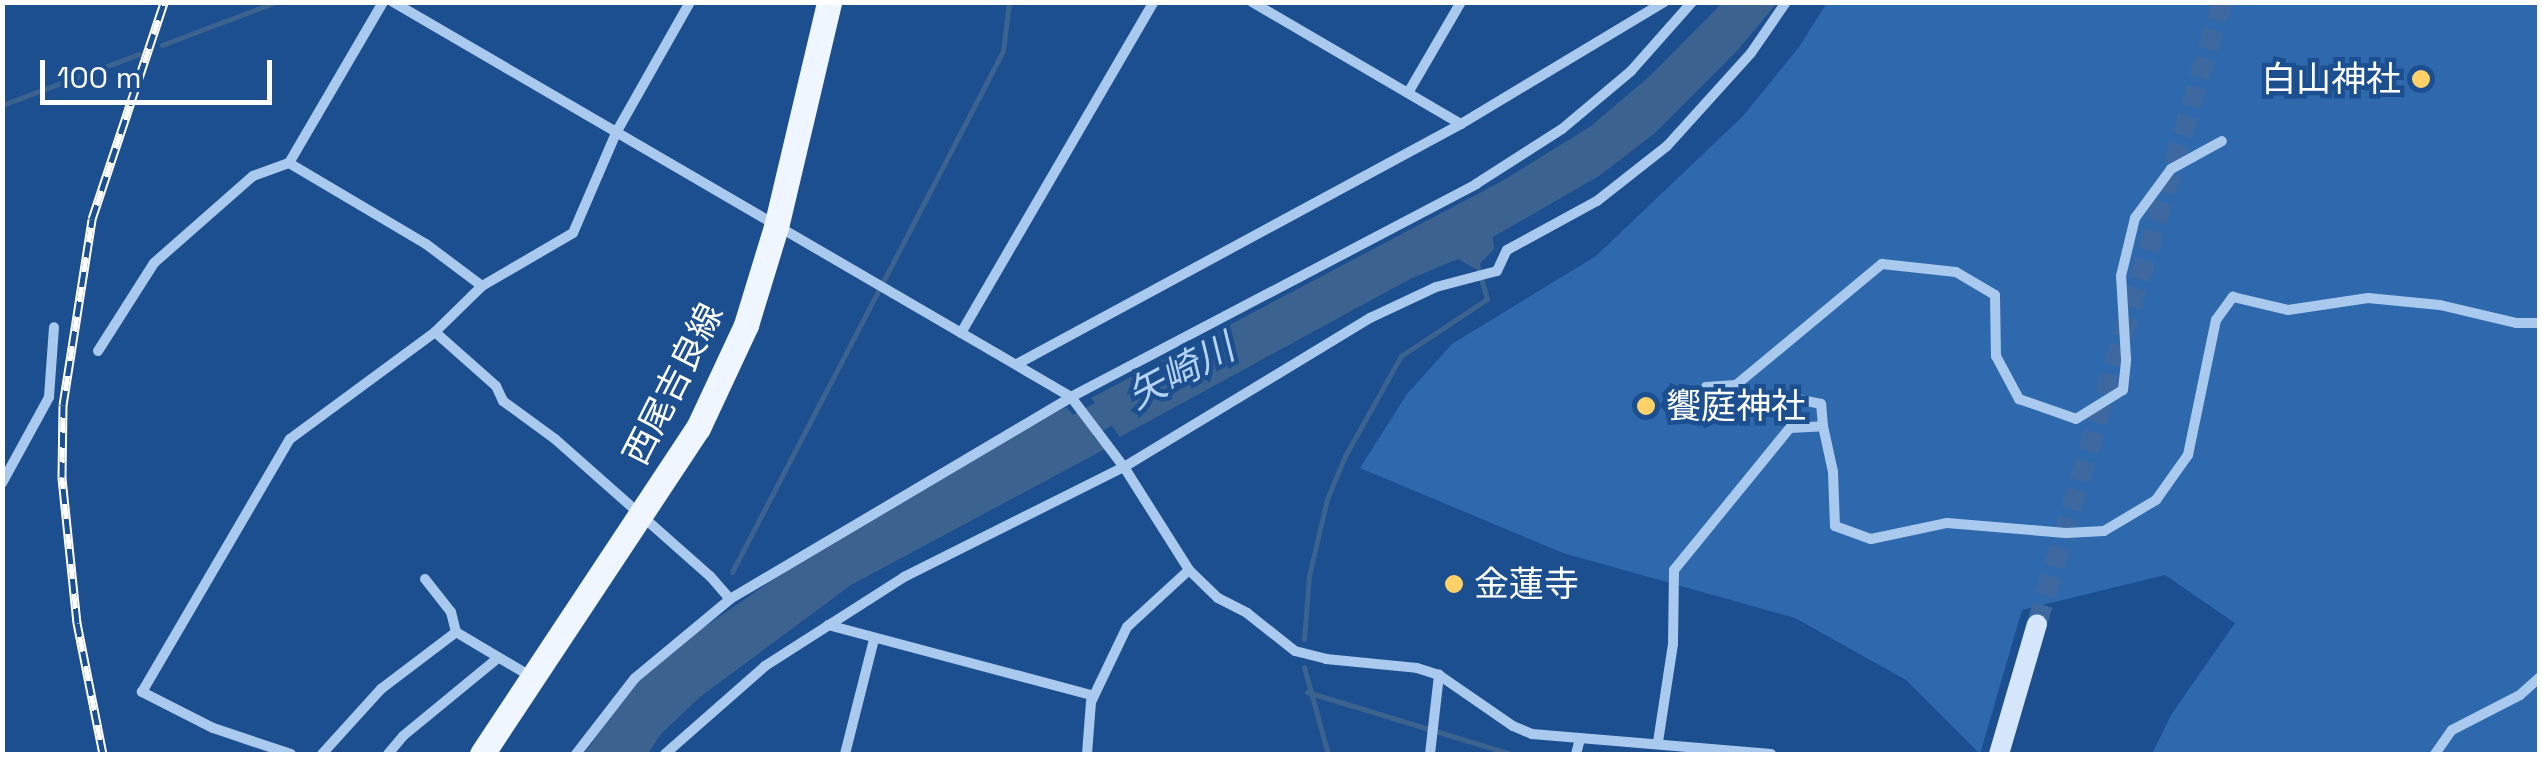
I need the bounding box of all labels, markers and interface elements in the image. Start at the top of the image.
scale bar [45,40,278,102]
text: 100 m [57,58,142,97]
place label: 白山神社 [2261,58,2401,100]
marker: 白山神社 [2410,68,2432,90]
street label: 西尾吉良線 [615,297,731,471]
water label: 矢崎川 [1120,325,1242,419]
place label: 饗庭神社 [1666,385,1806,427]
marker: 饗庭神社 [1635,395,1657,417]
place label: 金蓮寺 [1474,563,1579,605]
marker: 金蓮寺 [1443,573,1465,595]

